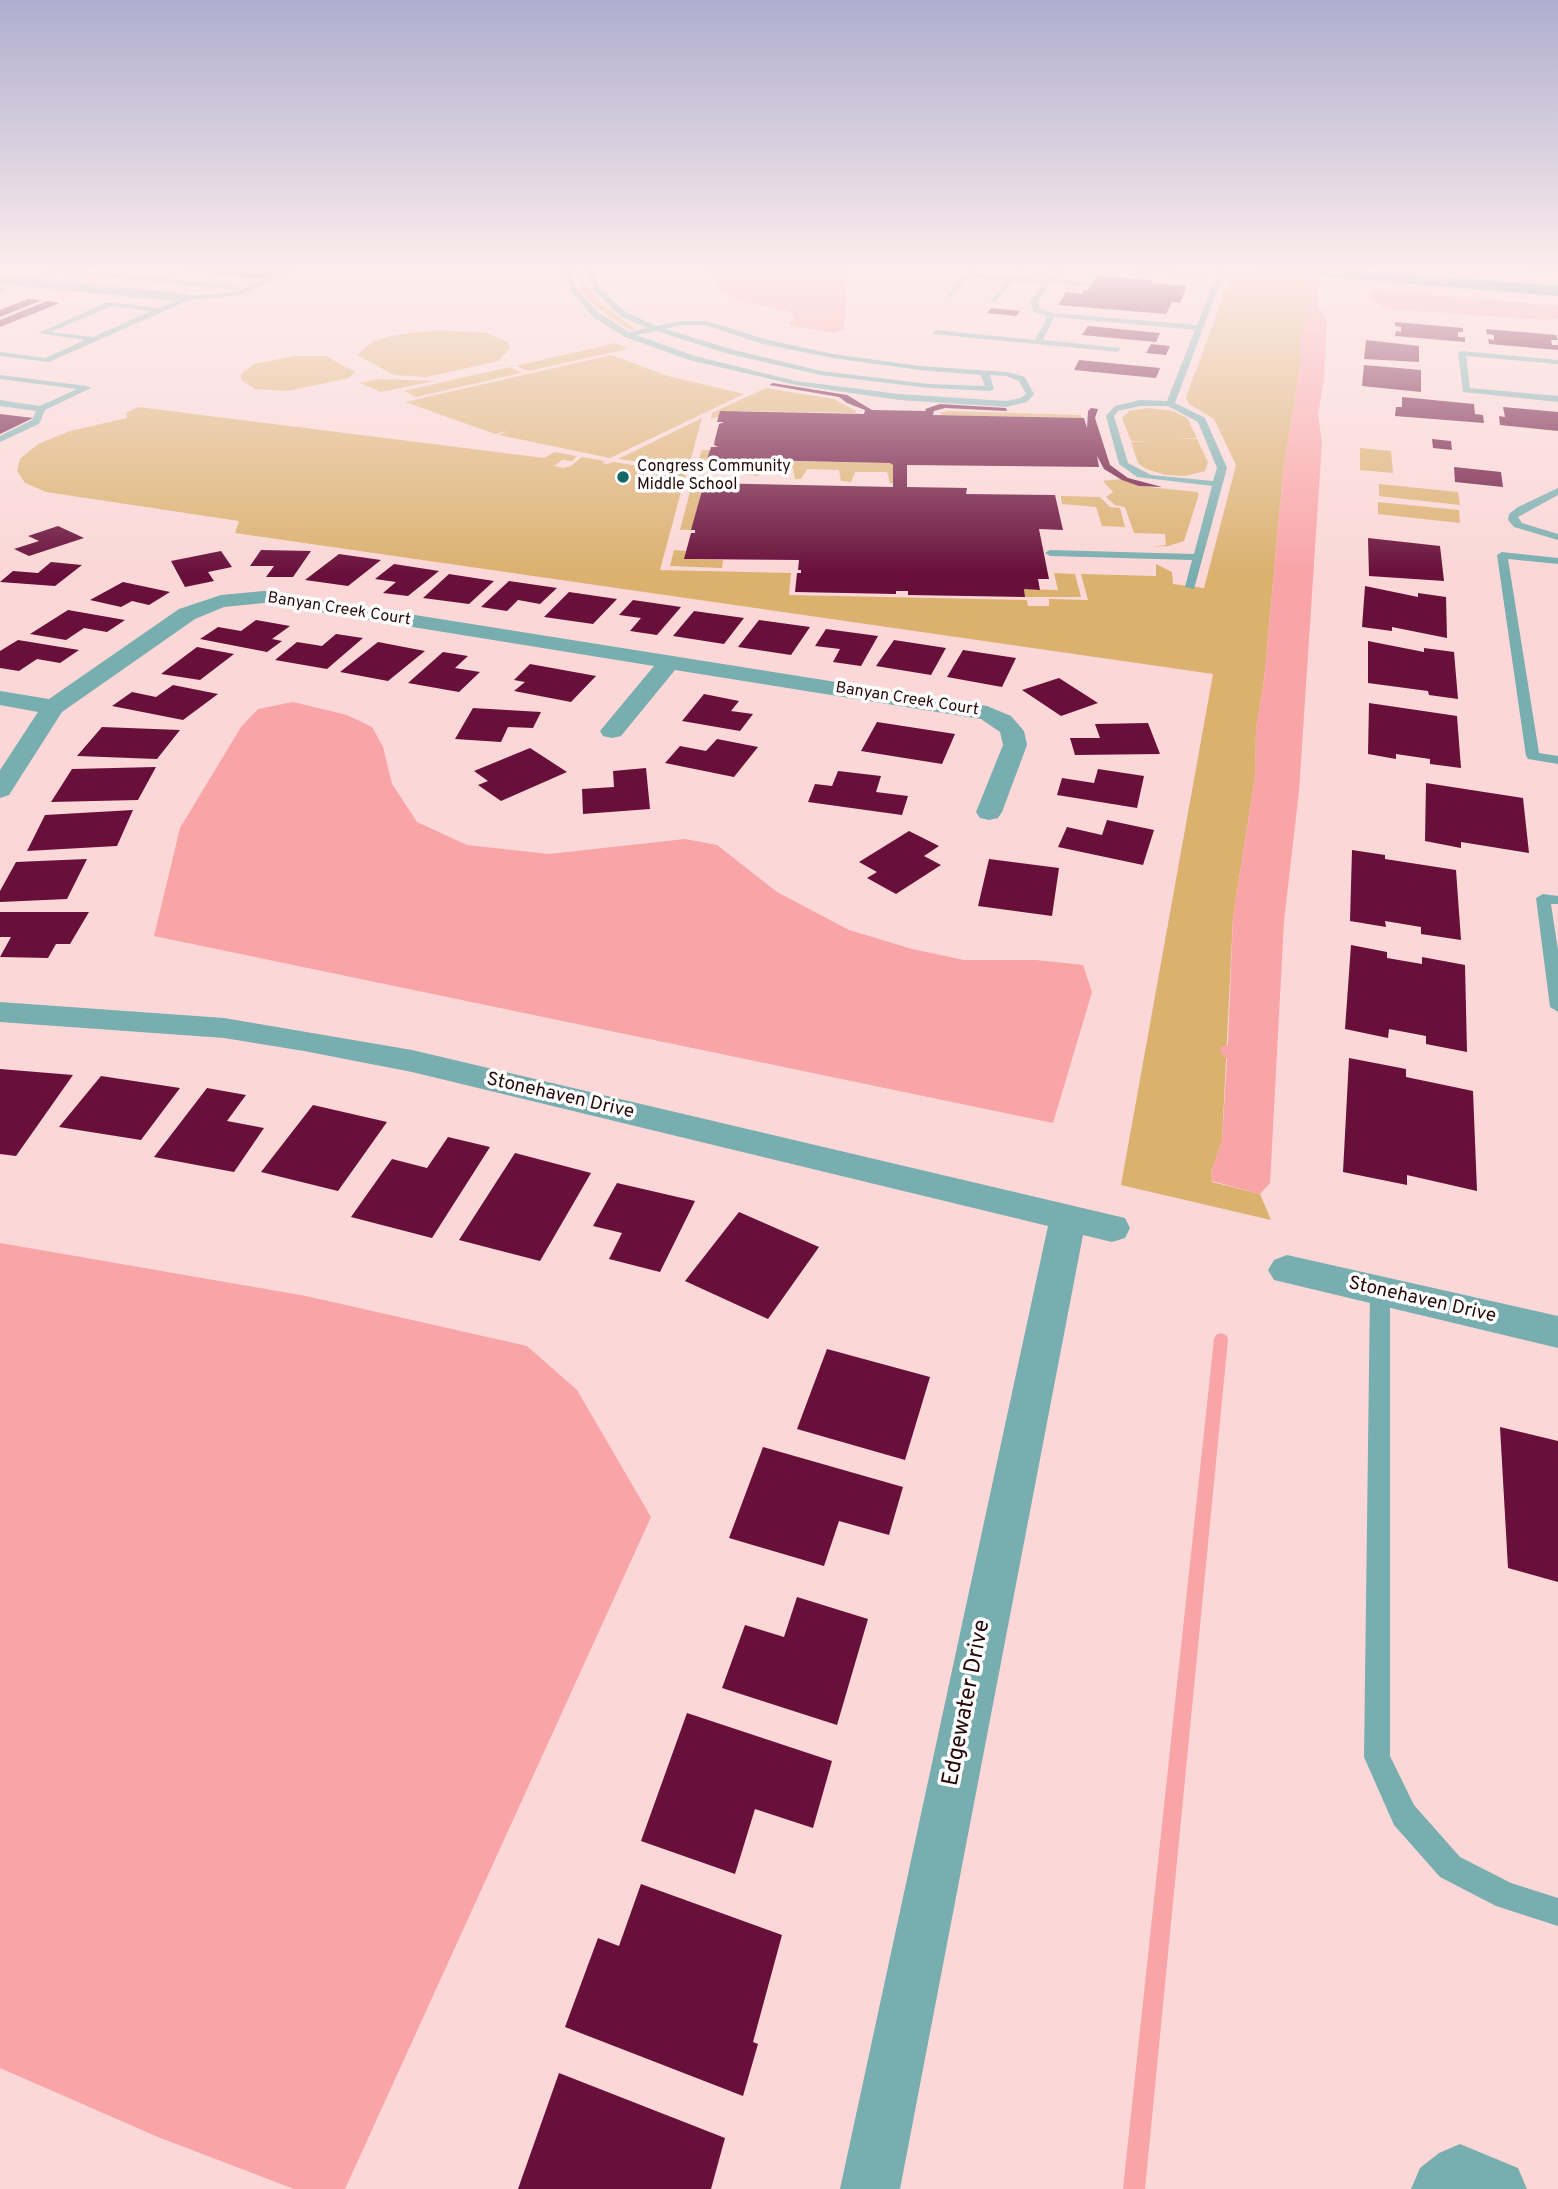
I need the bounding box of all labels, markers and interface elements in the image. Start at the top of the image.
place label: Congress Community Middle School [637,458,791,496]
marker: Congress Community Middle School [615,469,631,485]
street label: Banyan Creek Court [266,589,412,631]
street label: Banyan Creek Court [834,679,980,721]
street label: Stonehaven Drive [484,1069,636,1125]
street label: Stonehaven Drive [1346,1273,1498,1329]
street label: Edgewater Drive [938,1618,998,1788]

